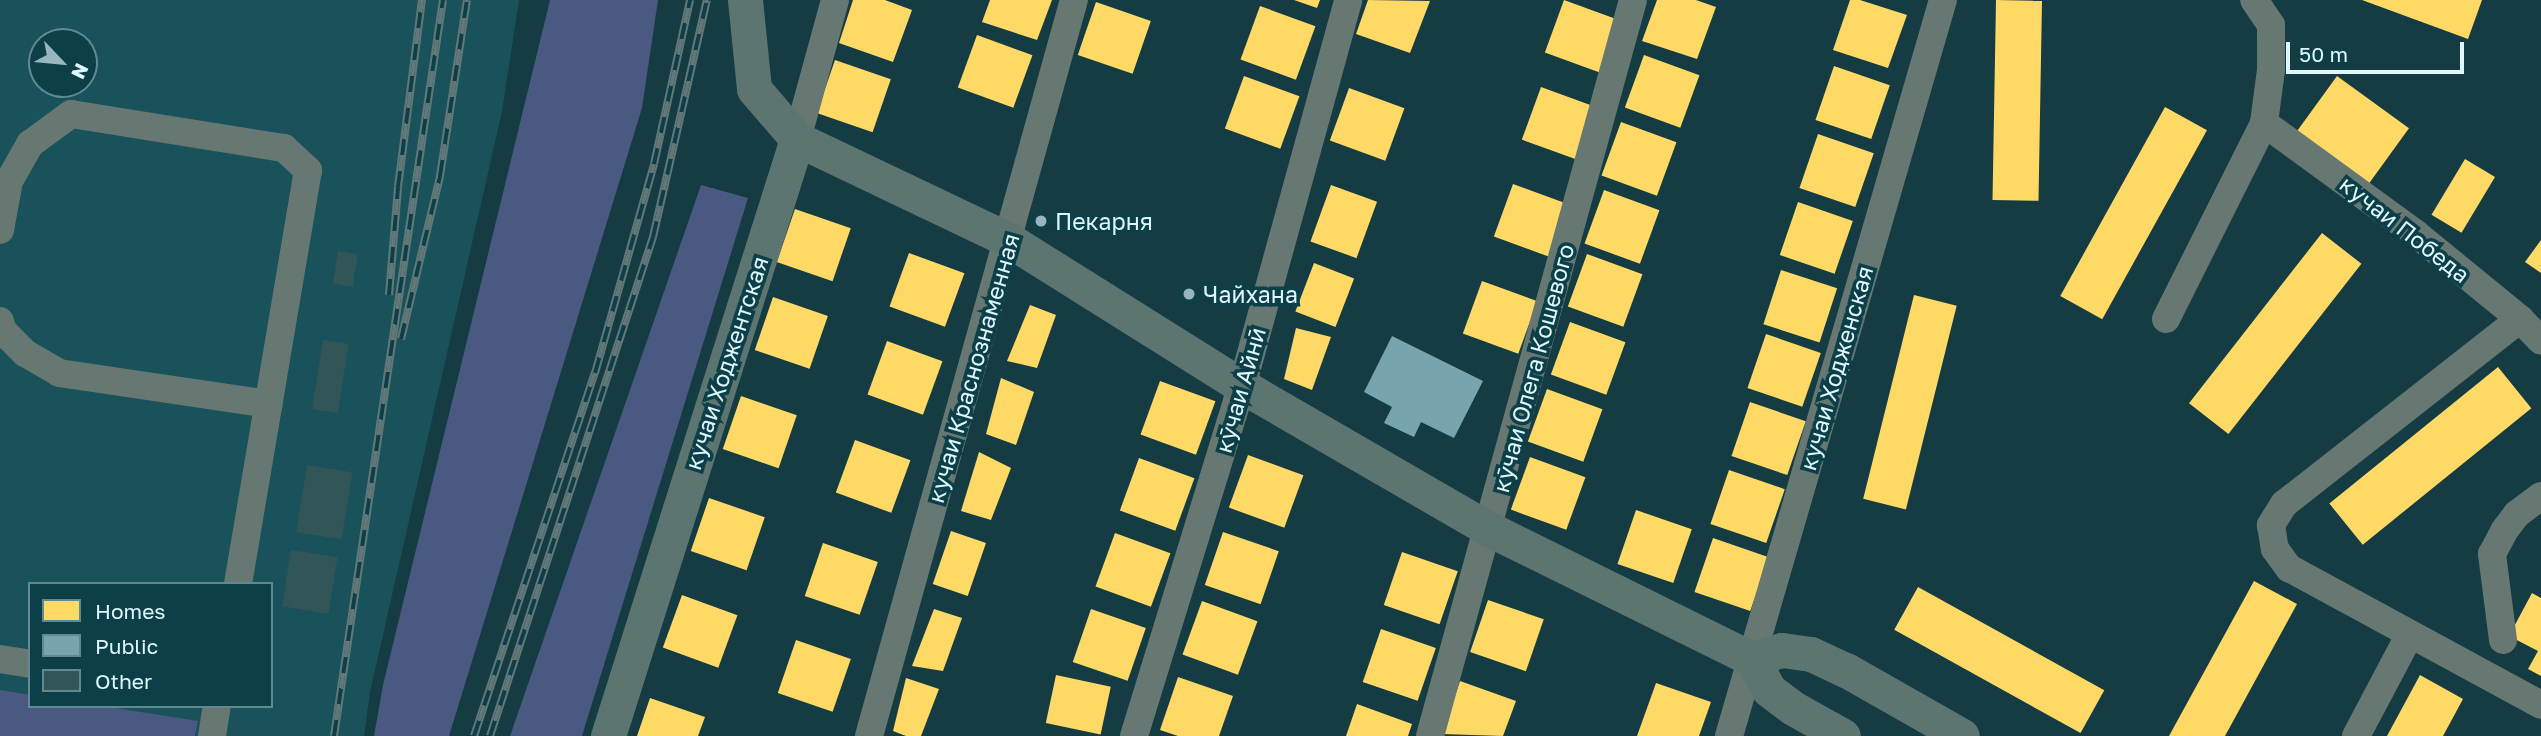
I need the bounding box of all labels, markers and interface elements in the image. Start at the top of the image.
north arrow [28,28,98,98]
scale bar [2289,28,2468,72]
text: 50 m [2299,41,2348,67]
text: N [67,60,94,83]
street label: кучаи Победа [2335,170,2475,288]
place label: Пекарня [1055,207,1153,235]
marker: Пекарня [1033,213,1049,229]
street label: кучаи Краснознаменная [921,230,1025,506]
street label: кӯчаи Олега Кошевого [1487,241,1579,495]
street label: кучаи Ходжентская [678,253,774,473]
street label: кучаи Ходженская [1794,263,1878,473]
place label: Чайхана [1203,280,1298,308]
marker: Чайхана [1181,286,1197,302]
street label: кӯчаи Айнӣ [1209,324,1271,456]
legend [28,582,273,708]
text: Homes [95,598,165,624]
text: Public [95,633,158,659]
text: Other [95,668,152,694]

